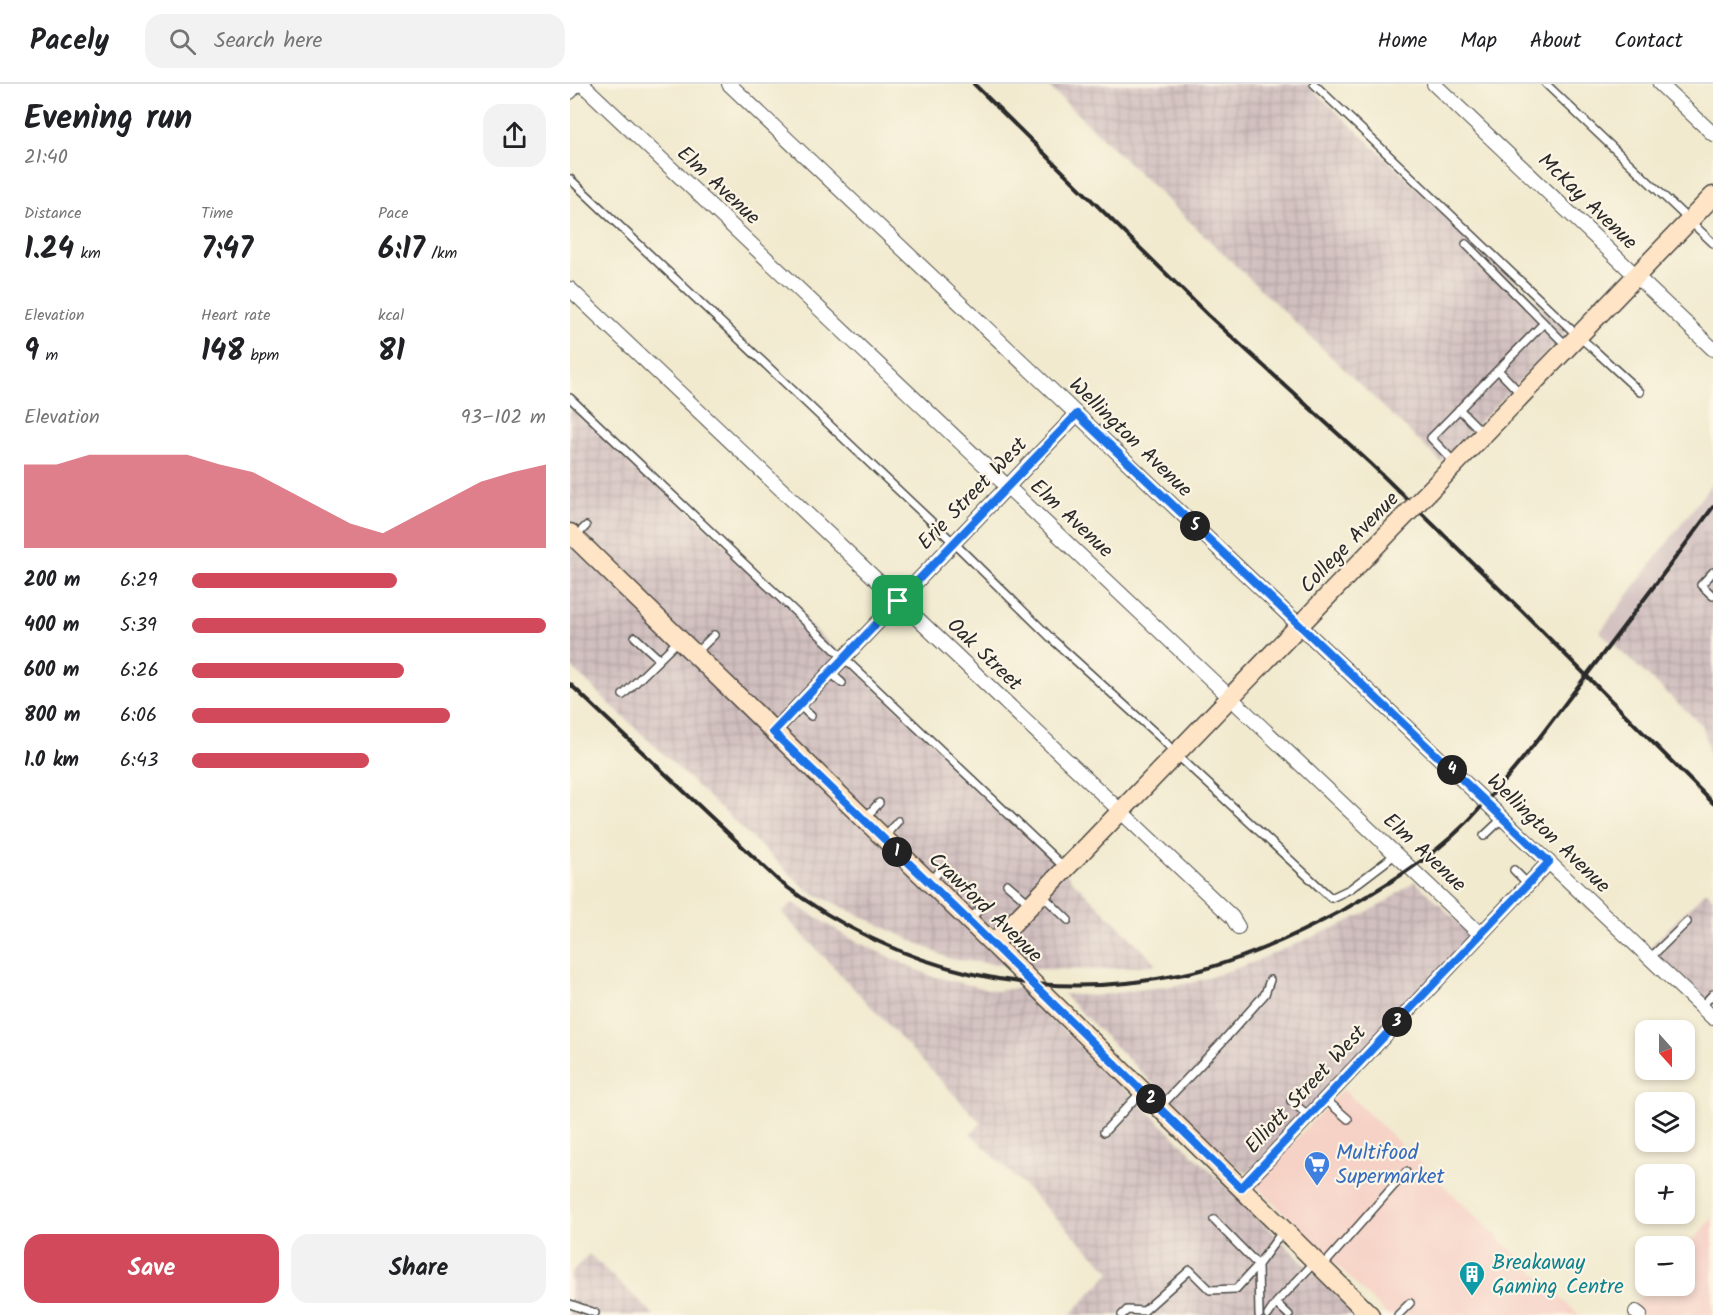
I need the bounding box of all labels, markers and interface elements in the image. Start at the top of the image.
search box [145,14,565,68]
text: Pacely [30,19,109,64]
text: Search here [214,24,323,59]
icon: search [166,25,199,58]
text: Home [1378,25,1427,58]
text: Map [1460,25,1497,58]
text: About [1530,25,1581,58]
text: Contact [1614,25,1683,58]
text: Evening run [24,93,192,146]
button: share [483,104,546,167]
street label: Elm Avenue [669,138,768,234]
text: 21:40 [24,142,68,174]
street label: McKay Avenue [1529,146,1645,259]
text: Distance [24,201,82,226]
text: Time [201,201,233,226]
text: Pace [378,201,409,226]
text: 1.24 [24,226,74,274]
text: 7:47 [201,226,253,274]
text: 6:17 [378,226,425,274]
text: km [74,241,101,266]
text: /km [425,241,457,266]
text: Elevation [24,303,85,328]
text: Heart rate [201,303,271,328]
text: kcal [378,303,404,328]
text: 9 [24,328,39,376]
text: 148 [201,328,244,376]
text: 81 [378,328,405,376]
text: m [39,343,58,368]
text: bpm [244,343,279,368]
street label: Wellington Avenue [1060,370,1200,506]
text: Elevation [24,402,100,434]
text: 93–102 m [461,402,546,434]
street label: Erie Street West [910,429,1037,558]
street label: Elm Avenue [1022,471,1121,567]
street label: College Avenue [1293,484,1408,602]
pin: 5 [1180,511,1210,541]
text: 5 [1191,513,1199,538]
text: 200 m [24,565,80,597]
text: 6:29 [120,565,157,597]
pin [872,575,923,626]
icon: arrive [881,584,914,617]
text: 400 m [24,610,80,642]
text: 5:39 [120,610,157,642]
street label: Oak Street [939,610,1030,700]
text: 600 m [24,655,79,687]
text: 6:26 [120,655,159,687]
text: 800 m [24,700,80,732]
text: 6:06 [120,700,157,732]
text: 1.0 km [24,745,79,777]
text: 6:43 [120,745,158,777]
pin: 4 [1437,755,1467,785]
text: 4 [1448,757,1456,782]
street label: Wellington Avenue [1478,766,1618,902]
street label: Elm Avenue [1375,805,1474,901]
pin: 1 [882,837,912,867]
text: 1 [895,839,899,864]
street label: Crawford Avenue [920,845,1050,972]
pin: 3 [1382,1007,1412,1037]
text: 3 [1393,1009,1401,1034]
street label: Elliott Street West [1237,1017,1375,1162]
north arrow [1635,1020,1695,1080]
map controls [1635,1020,1695,1296]
pin: 2 [1136,1084,1166,1114]
text: 2 [1146,1086,1156,1111]
button: layers [1635,1092,1695,1152]
place label: Multifood Supermarket [1336,1137,1446,1194]
supermarket icon: Multifood Supermarket [1302,1149,1332,1187]
button: + [1635,1164,1695,1224]
button: Save [24,1234,279,1303]
button: Share [291,1234,546,1303]
button: − [1635,1236,1695,1296]
place label: Breakaway Gaming Centre [1492,1247,1624,1304]
building icon: Breakaway Gaming Centre [1457,1259,1487,1297]

